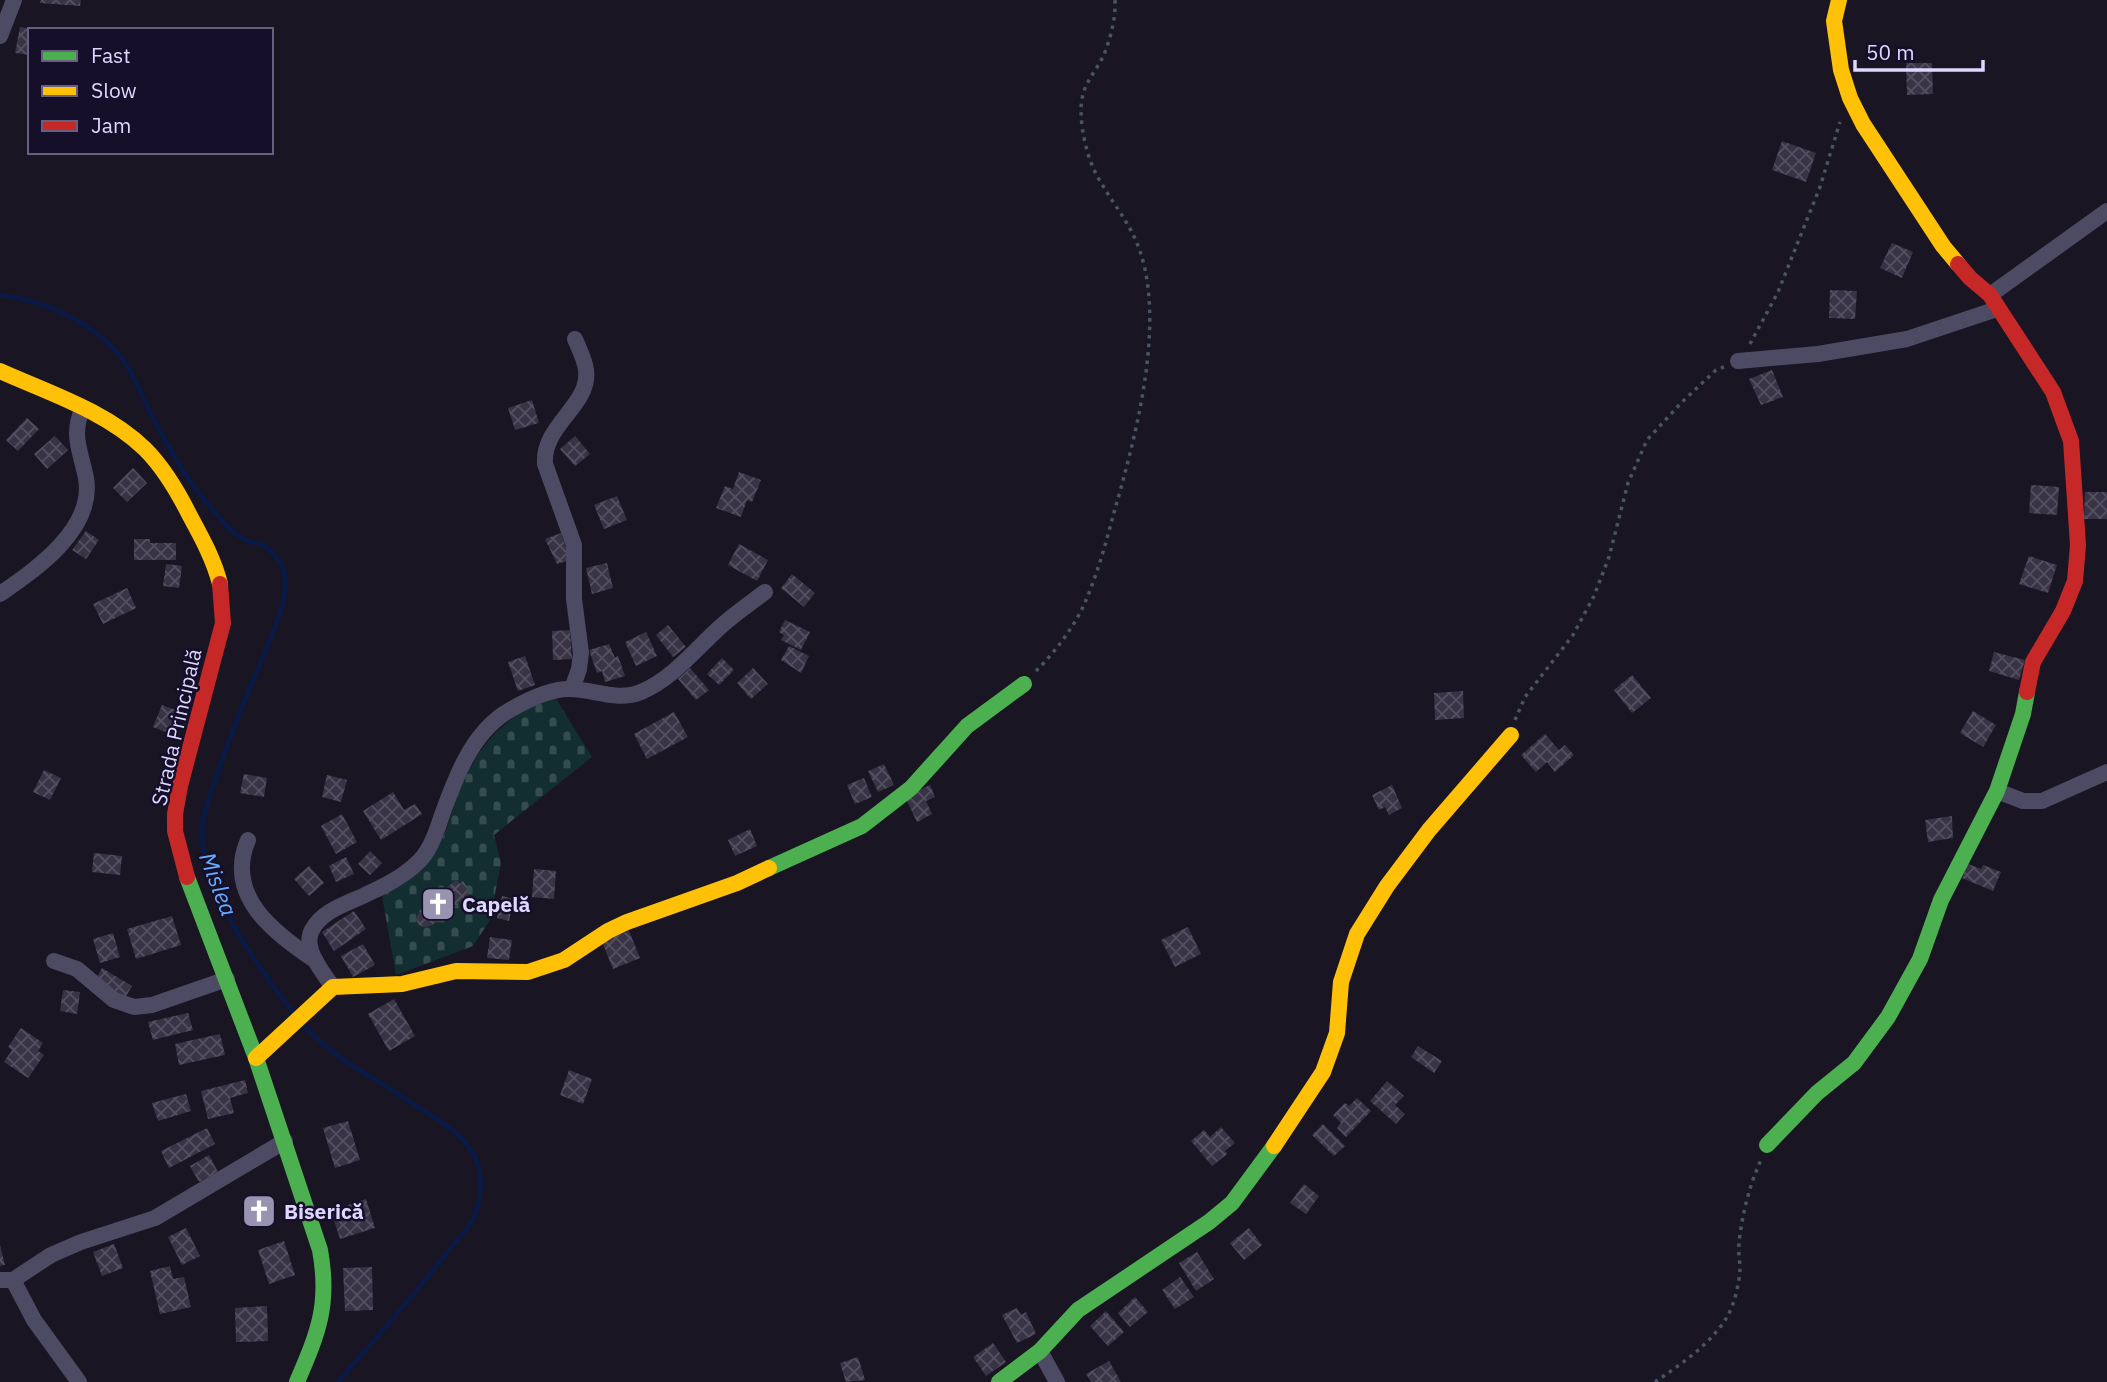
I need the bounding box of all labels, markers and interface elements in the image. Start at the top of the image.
legend [28,28,273,154]
scale bar [1855,28,1983,72]
text: 50 m [1866,38,1915,66]
text: Fast [91,41,131,69]
text: Slow [91,76,137,104]
text: Jam [91,111,131,139]
street label: Strada Principală [144,646,208,808]
water label: Mislea [193,848,245,920]
church icon: Capelă [419,885,457,923]
place label: Capelă [462,890,531,918]
church icon: Biserică [240,1192,278,1230]
place label: Biserică [284,1197,364,1225]

